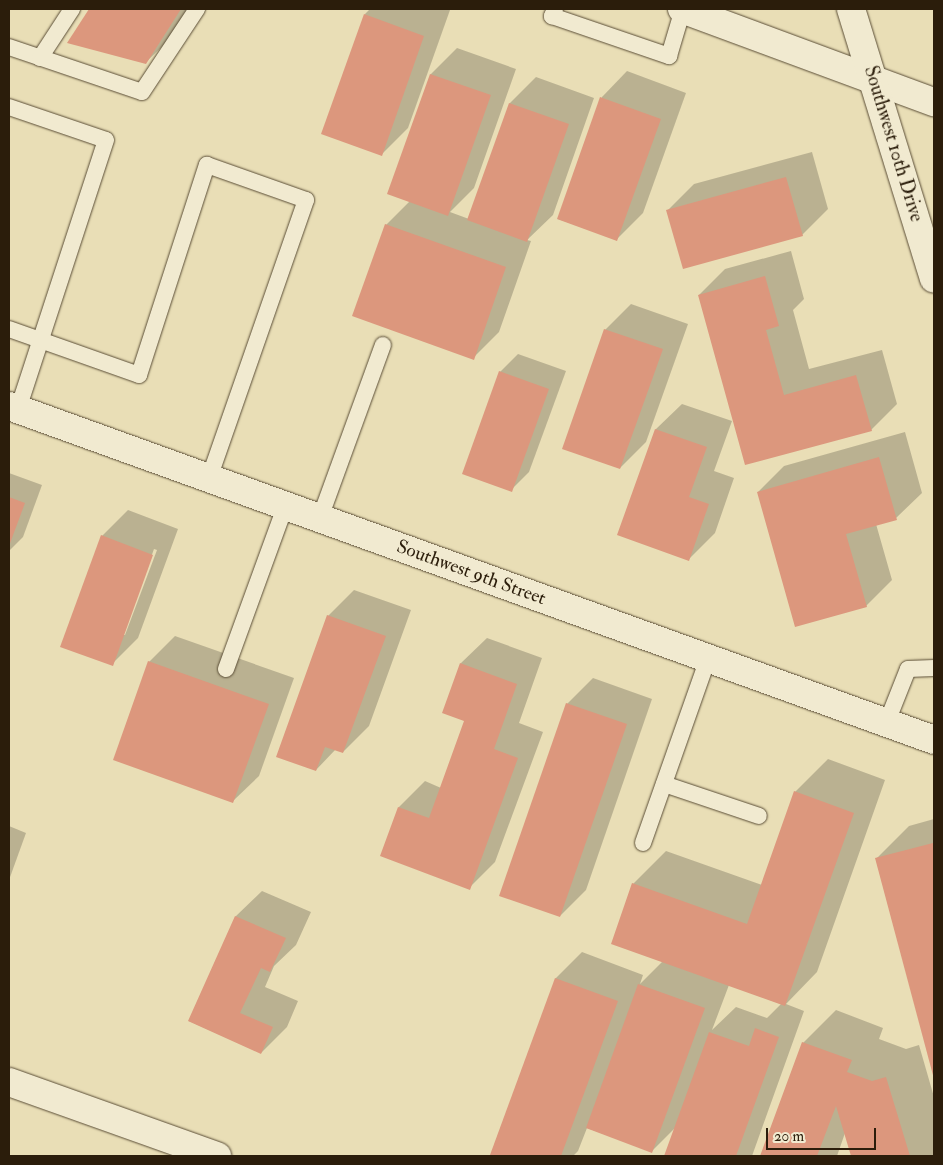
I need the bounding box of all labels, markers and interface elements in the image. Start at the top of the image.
street label: Southwest 10th Drive [858,63,928,225]
street label: Southwest 9th Street [393,535,549,611]
scale bar [768,1118,878,1150]
text: 20 m [774,1127,804,1146]

